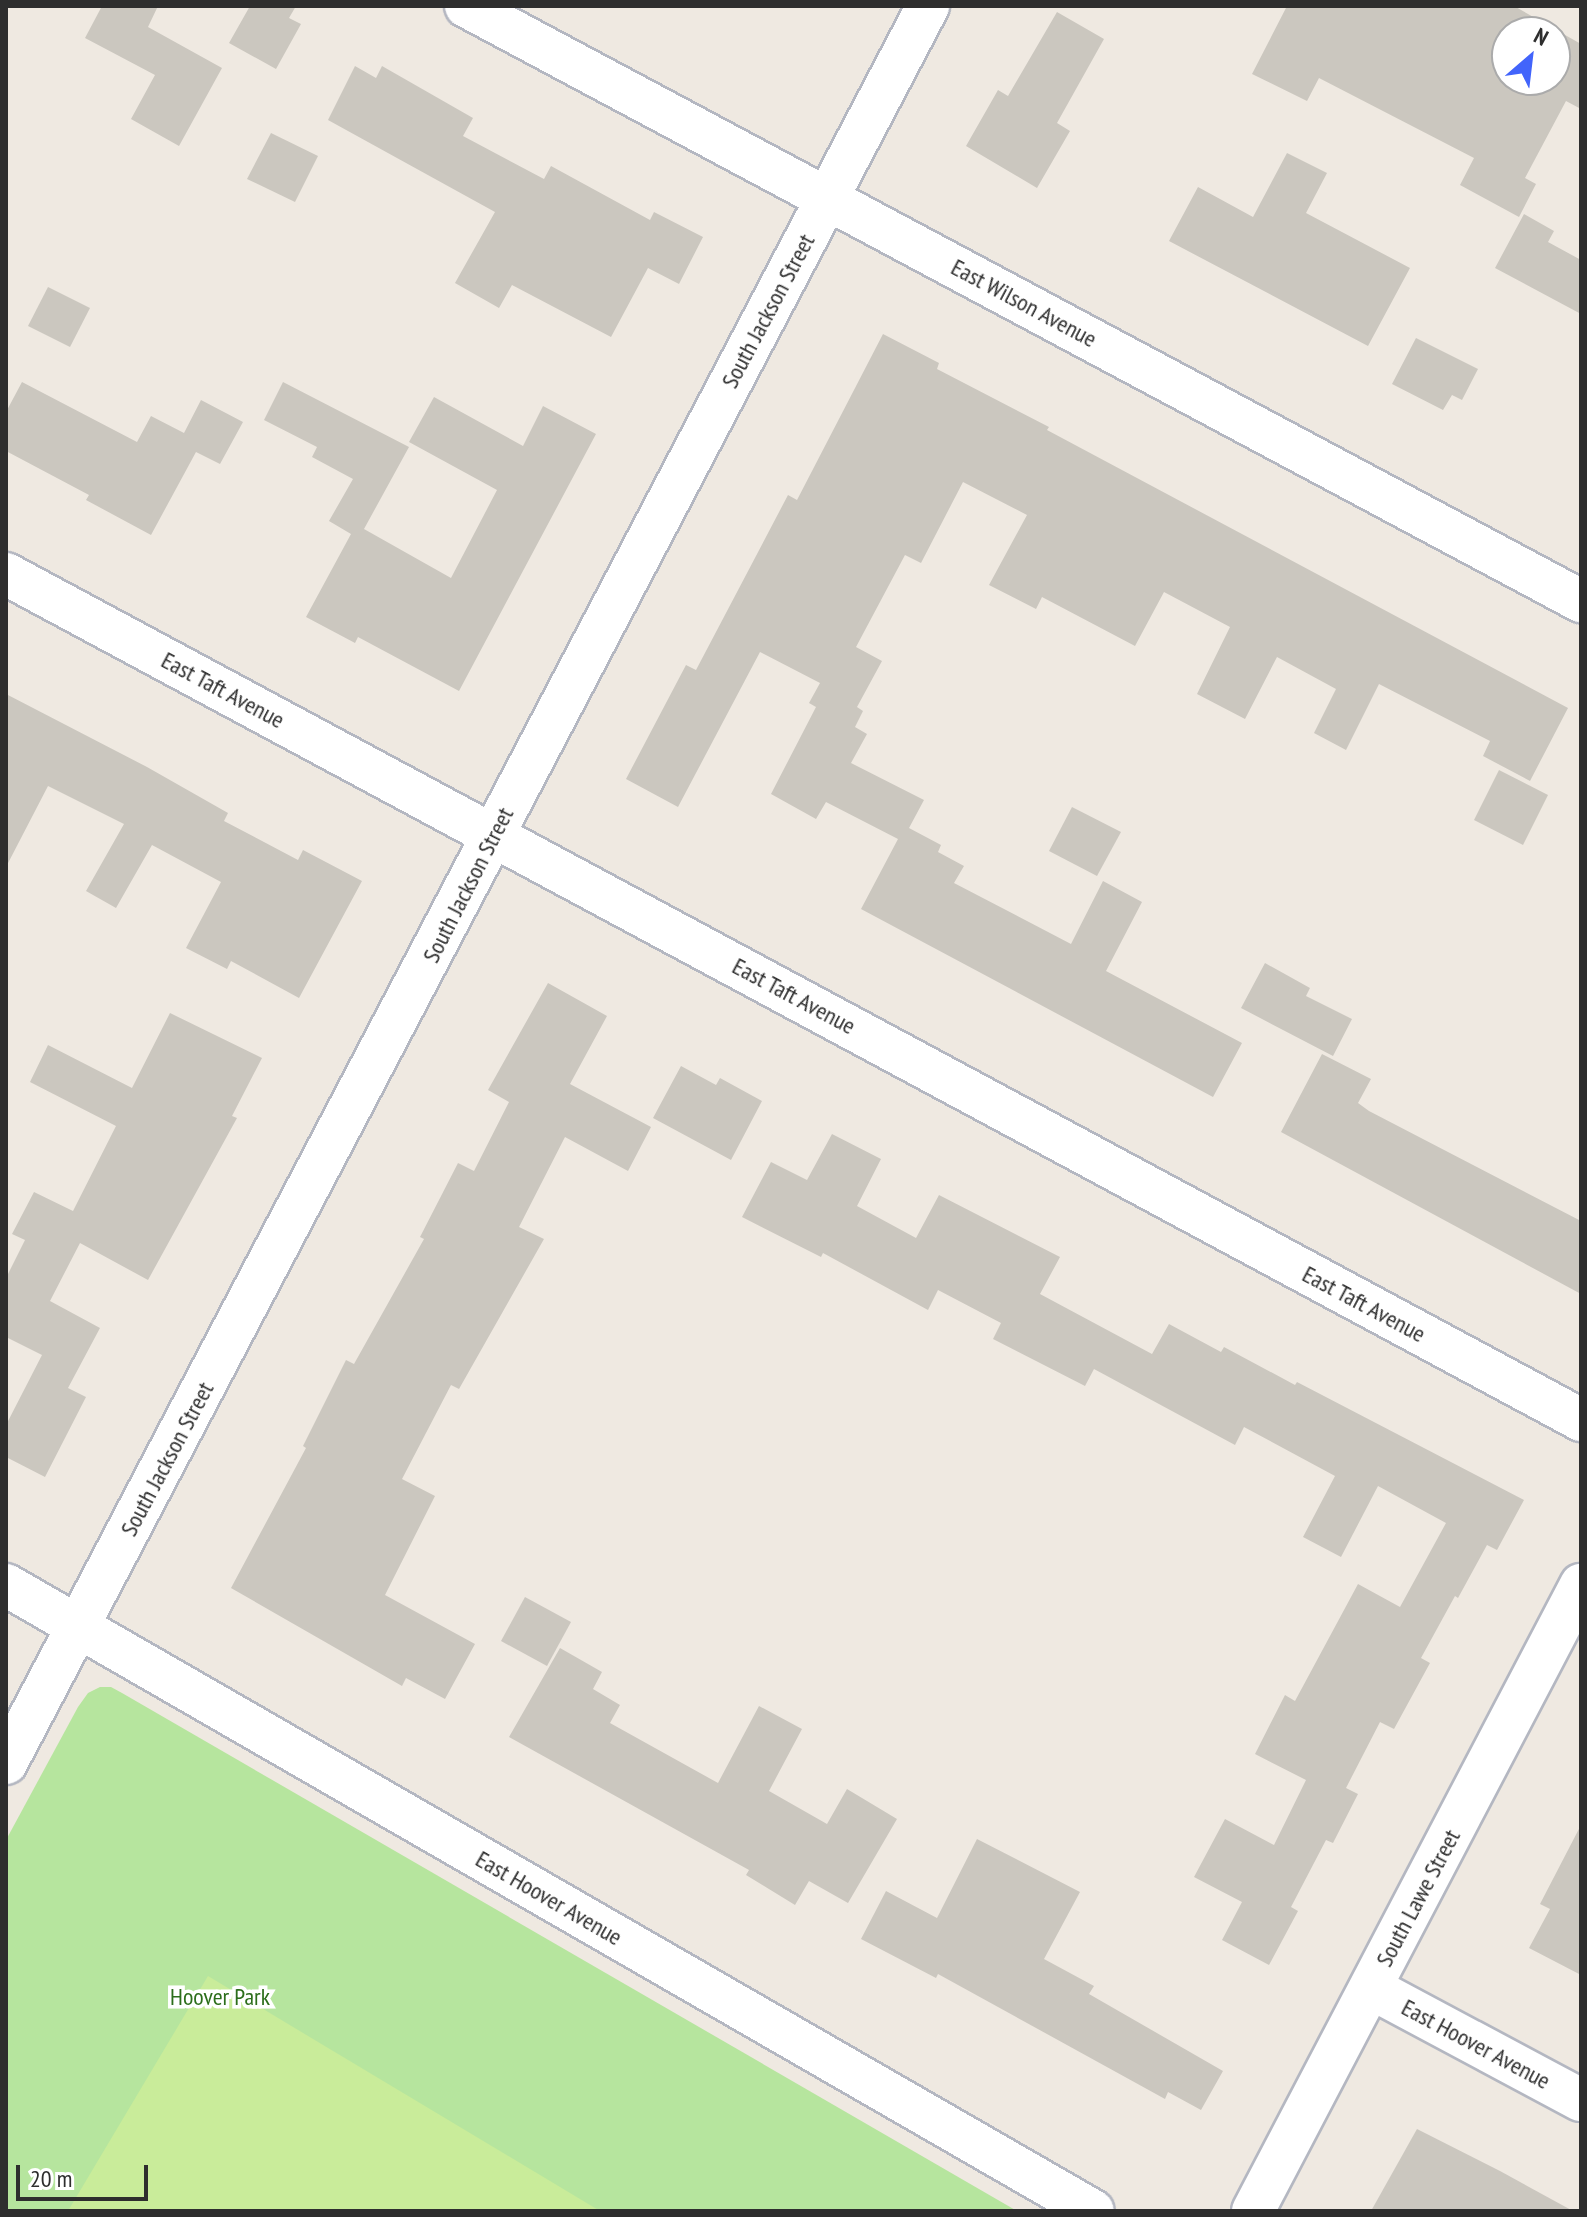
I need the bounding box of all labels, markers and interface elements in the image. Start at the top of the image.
north arrow [1491,16,1571,96]
text: N [1529,21,1553,52]
street label: South Jackson Street [715,229,821,393]
street label: East Wilson Avenue [946,252,1102,354]
street label: East Taft Avenue [156,645,290,735]
street label: South Jackson Street [417,803,519,967]
street label: East Taft Avenue [727,951,861,1041]
street label: East Taft Avenue [1297,1259,1431,1349]
street label: South Jackson Street [114,1377,220,1541]
street label: South Lawe Street [1370,1825,1466,1971]
street label: East Hoover Avenue [471,1844,627,1952]
park label: Hoover Park [170,1983,270,2011]
street label: East Hoover Avenue [1397,1993,1555,2095]
scale bar [20,2149,152,2199]
text: 20 m [30,2163,72,2194]

